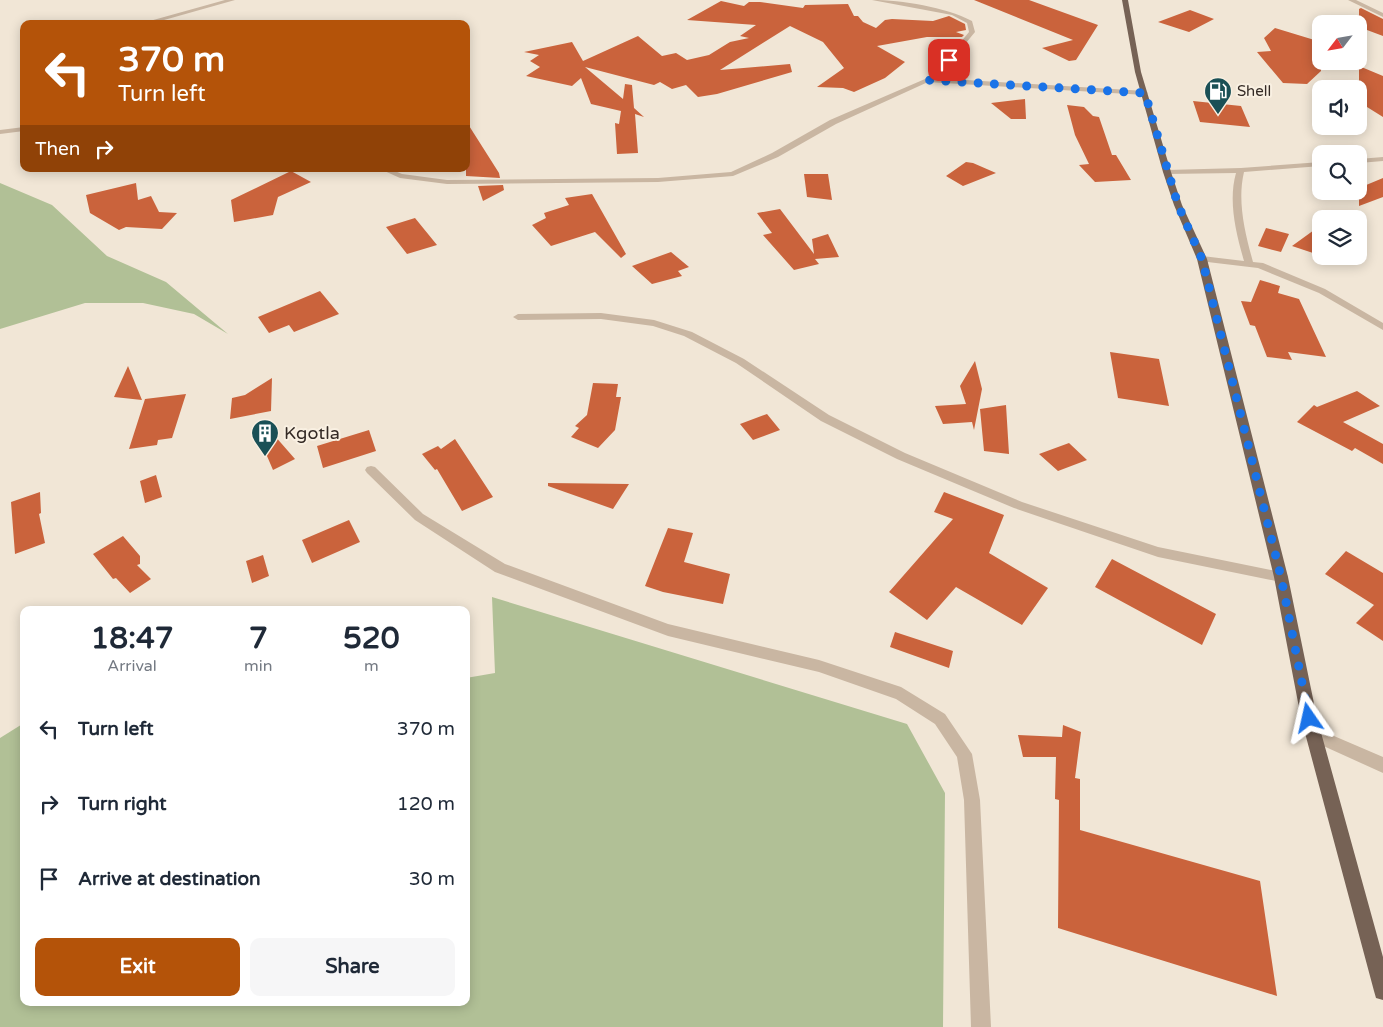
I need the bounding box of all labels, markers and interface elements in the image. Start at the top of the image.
north arrow [1312,15,1368,70]
map controls [1312,15,1367,265]
text: 370 m [118,39,225,81]
pin [928,39,970,81]
icon: left [35,40,100,105]
icon: arrive [935,46,963,74]
fuel station icon: Shell [1203,76,1233,115]
button: sound [1312,80,1367,135]
text: Turn left [118,81,206,107]
place label: Shell [1237,82,1271,100]
icon: right [90,135,118,163]
text: Then [35,138,80,160]
button: search [1312,145,1367,200]
button: layers [1312,210,1367,265]
building icon: Kgotla [250,418,280,457]
place label: Kgotla [284,422,340,444]
text: 18:47 [90,620,174,657]
text: 7 [249,620,268,657]
text: 520 [343,620,400,657]
text: Arrival [107,656,157,676]
text: min [244,656,273,676]
text: m [364,656,379,676]
position arrow [1282,691,1334,743]
icon: left [35,715,63,743]
text: Turn left [78,718,154,740]
text: 370 m [397,718,455,740]
icon: right [35,790,63,818]
text: Turn right [78,793,166,815]
text: 120 m [397,793,455,815]
icon: arrive [35,865,63,893]
text: Arrive at destination [78,868,261,890]
text: 30 m [409,868,455,890]
button: Exit [35,938,240,996]
button: Share [250,938,455,996]

